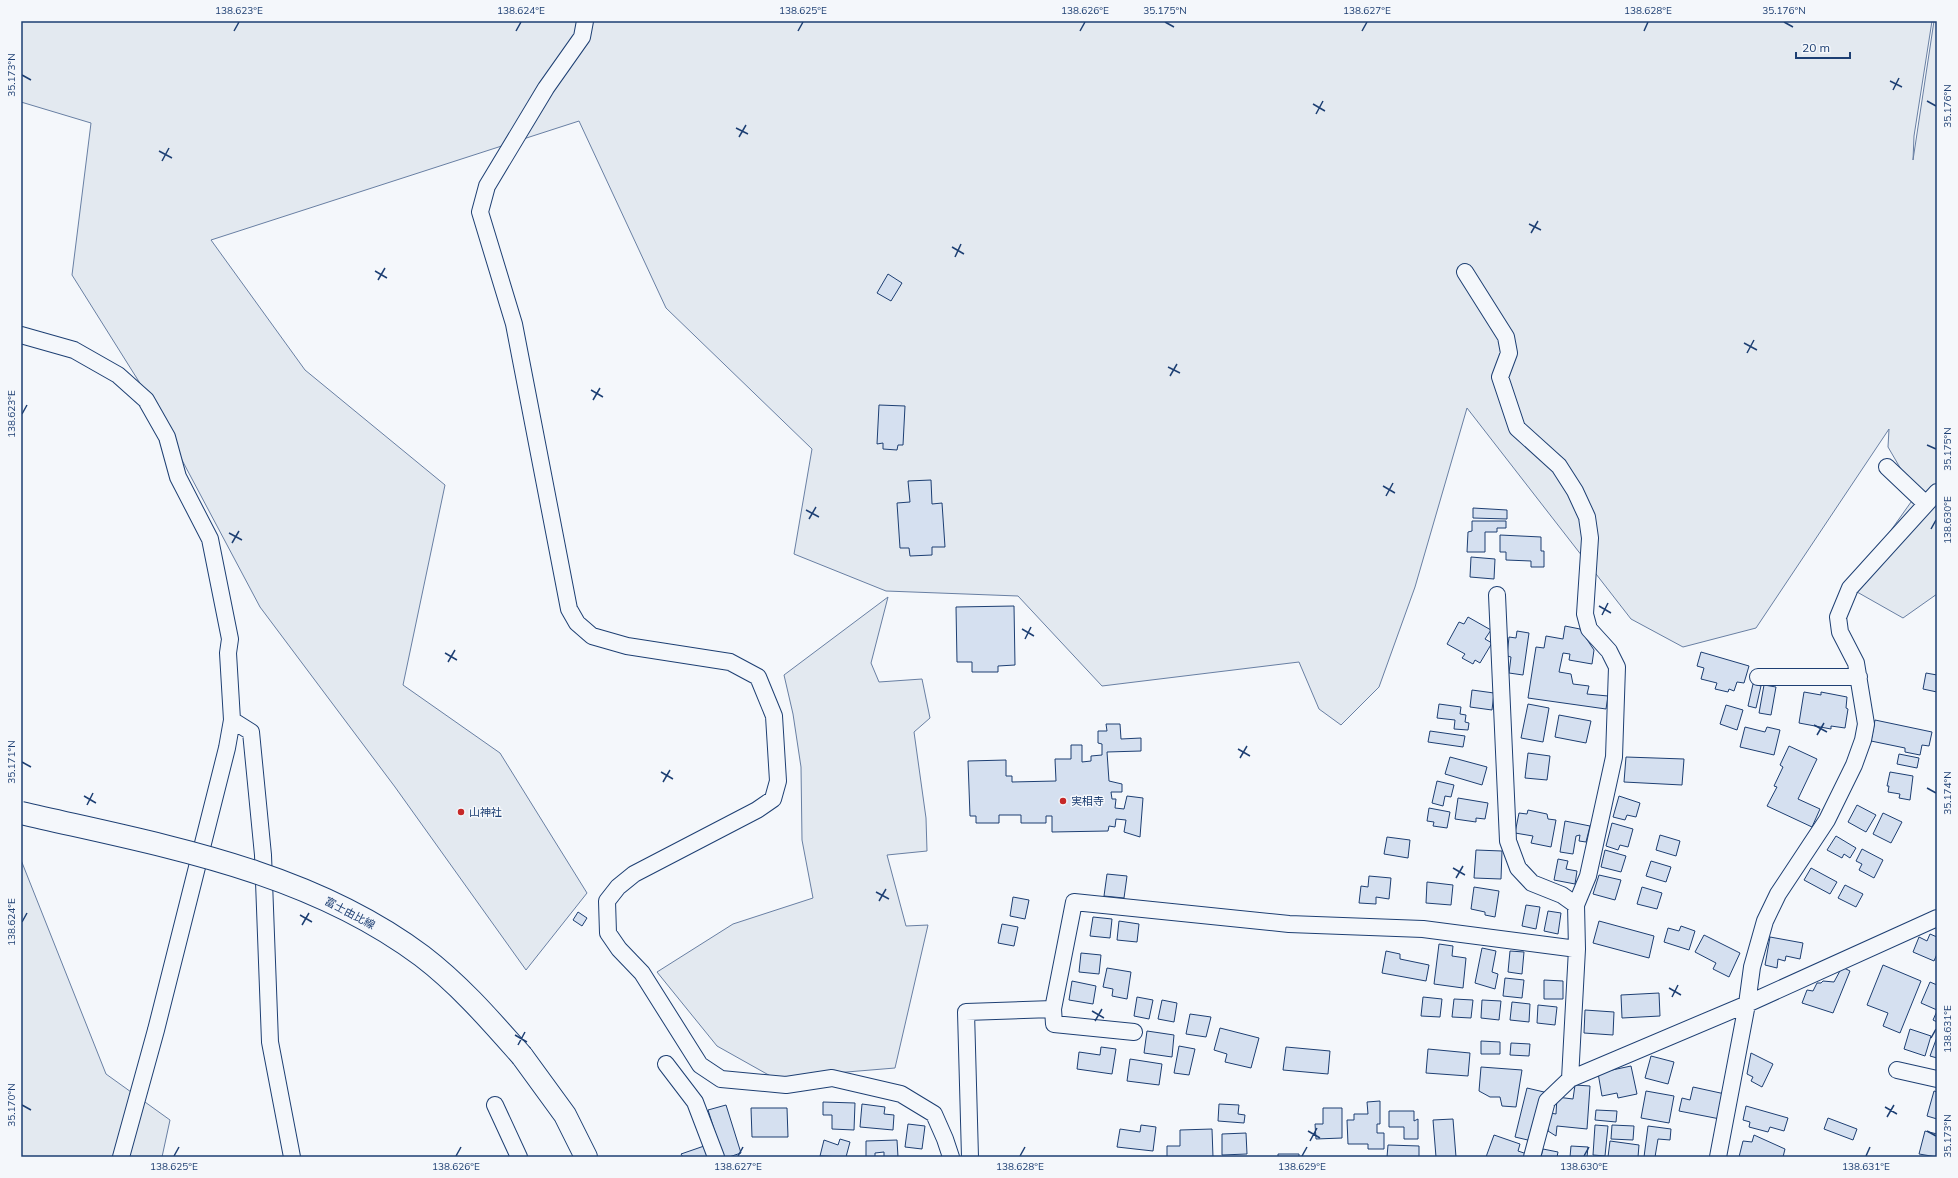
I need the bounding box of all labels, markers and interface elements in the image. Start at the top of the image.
text: 138.623°E [215,4,263,17]
text: 138.624°E [497,4,545,17]
text: 138.625°E [779,4,827,17]
text: 138.626°E [1061,4,1109,17]
text: 35.175°N [1143,4,1187,17]
text: 138.627°E [1343,4,1391,17]
text: 138.628°E [1624,4,1672,17]
text: 35.176°N [1762,4,1806,17]
scale bar [1796,34,1850,60]
text: 20 m [1802,40,1830,55]
text: 35.173°N [5,53,18,97]
text: 35.176°N [1941,84,1954,128]
text: 138.623°E [5,390,18,438]
text: 35.175°N [1941,427,1954,471]
text: 138.630°E [1941,496,1954,544]
text: 35.171°N [5,740,18,784]
text: 35.174°N [1941,771,1954,815]
place label: 実相寺 [1071,794,1104,808]
marker: 実相寺 [1058,796,1068,806]
place label: 山神社 [469,805,502,819]
marker: 山神社 [456,807,466,817]
street label: 富士由比線 [322,894,378,932]
text: 138.624°E [5,898,18,946]
text: 138.631°E [1941,1005,1954,1053]
text: 35.170°N [5,1083,18,1127]
text: 35.173°N [1941,1114,1954,1158]
text: 138.625°E [150,1160,198,1173]
text: 138.626°E [432,1160,480,1173]
text: 138.627°E [714,1160,762,1173]
text: 138.628°E [996,1160,1044,1173]
text: 138.629°E [1278,1160,1326,1173]
text: 138.630°E [1560,1160,1608,1173]
text: 138.631°E [1842,1160,1890,1173]

